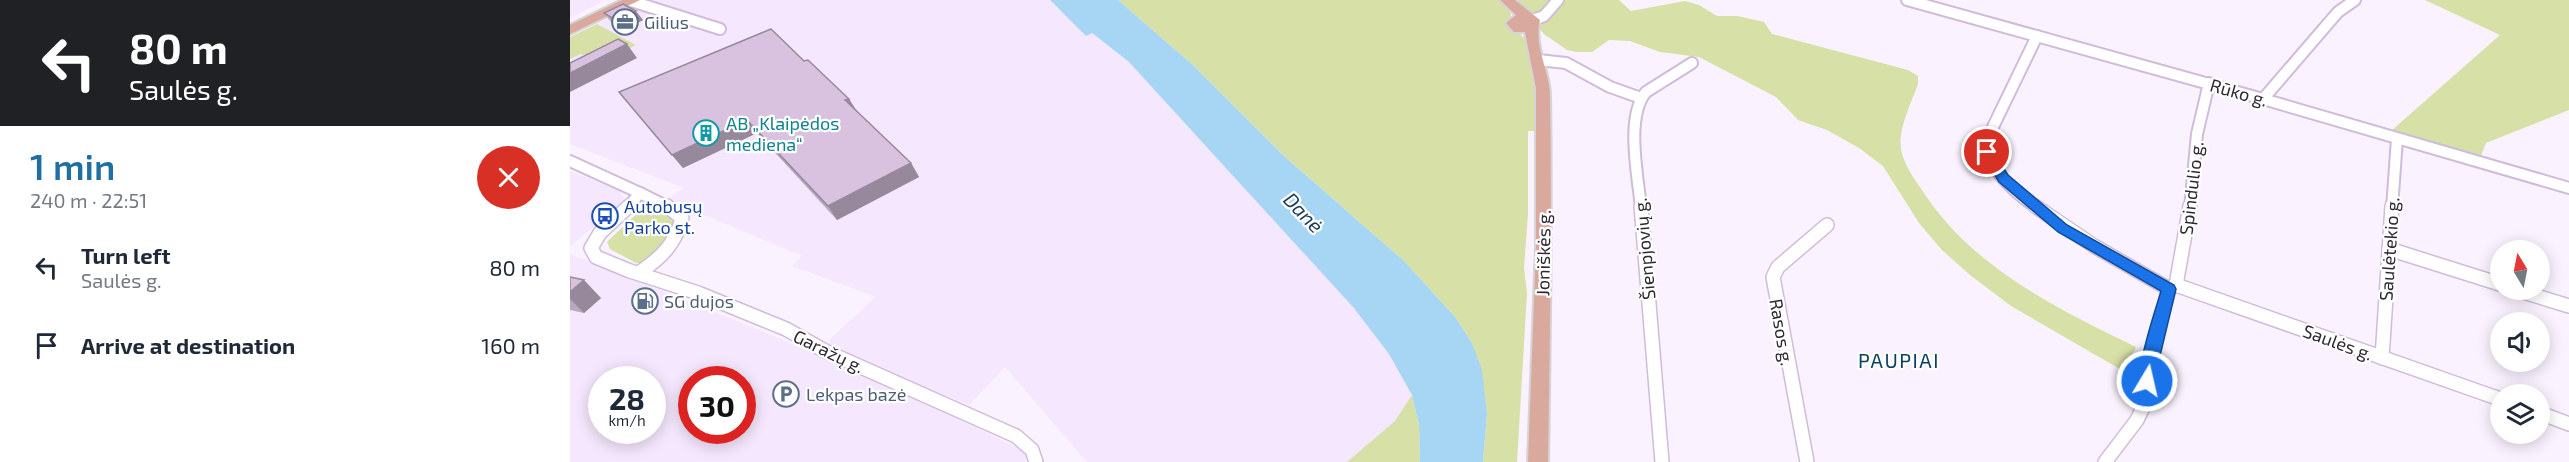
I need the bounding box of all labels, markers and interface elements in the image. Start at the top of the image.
office icon: Gilius [610,7,640,37]
place label: Gilius [644,11,689,33]
text: 80 m [129,22,228,72]
icon: left [30,24,108,102]
text: Saulės g. [129,73,238,105]
street label: Rūko g. [2208,73,2270,111]
place label: AB „Klaipėdos mediena“ [726,112,839,155]
building icon: AB „Klaipėdos mediena“ [691,118,721,148]
pin [1961,126,2012,177]
icon: arrive [1970,135,2003,168]
street label: Spindulio g. [2174,140,2208,236]
text: 1 min [30,144,115,187]
button: close [477,146,540,209]
water label: Danė [1279,187,1329,237]
text: 240 m · 22:51 [30,188,147,212]
place label: Autobusų Parko st. [624,195,702,238]
street label: Saulėtekio g. [2374,196,2404,302]
street label: Šienpjovių g. [1629,197,1659,301]
bus stop icon: Autobusų Parko st. [590,201,620,231]
street label: Joniškės g. [1531,210,1555,296]
north arrow [2490,240,2550,300]
map controls [2490,240,2550,444]
text: Turn left [81,242,170,268]
icon: left [30,251,63,284]
text: 80 m [489,254,540,280]
text: Saulės g. [81,268,162,292]
fuel station icon: SG dujos [630,286,660,316]
place label: SG dujos [664,290,734,312]
street label: Rasos g. [1765,297,1799,367]
button: sound [2490,312,2550,372]
street label: Saulės g. [2300,319,2376,365]
street label: Garažų g. [790,324,868,378]
icon: arrive [30,329,63,362]
text: Arrive at destination [81,332,295,358]
text: 160 m [481,332,540,358]
district label: PAUPIAI [1858,348,1940,372]
position arrow [2115,349,2179,413]
speed limit sign: 30 [678,366,756,444]
parking icon: Lekpas bazė [771,379,801,409]
text: 28 [609,380,645,416]
place label: Lekpas bazė [806,383,907,405]
button: layers [2490,384,2550,444]
text: km/h [608,411,646,429]

